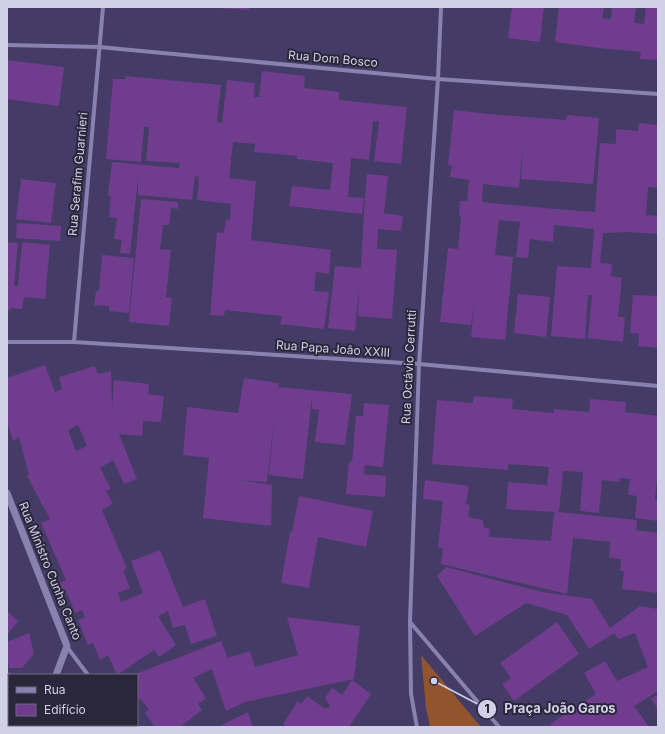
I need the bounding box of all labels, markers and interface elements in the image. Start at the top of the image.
street label: Rua Dom Bosco [288,47,379,70]
street label: Rua Serafim Guarnieri [65,111,90,236]
street label: Rua Octávio Cerrutti [398,309,419,424]
street label: Rua Papa João XXIII [275,337,391,360]
street label: Rua Ministro Cunha Canto [16,500,85,642]
legend [8,674,138,726]
text: Rua [44,682,66,697]
callout: Praça João Garos [477,696,624,721]
text: Praça João Garos [504,700,616,716]
text: 1 [484,701,490,716]
text: Edifício [44,702,86,717]

